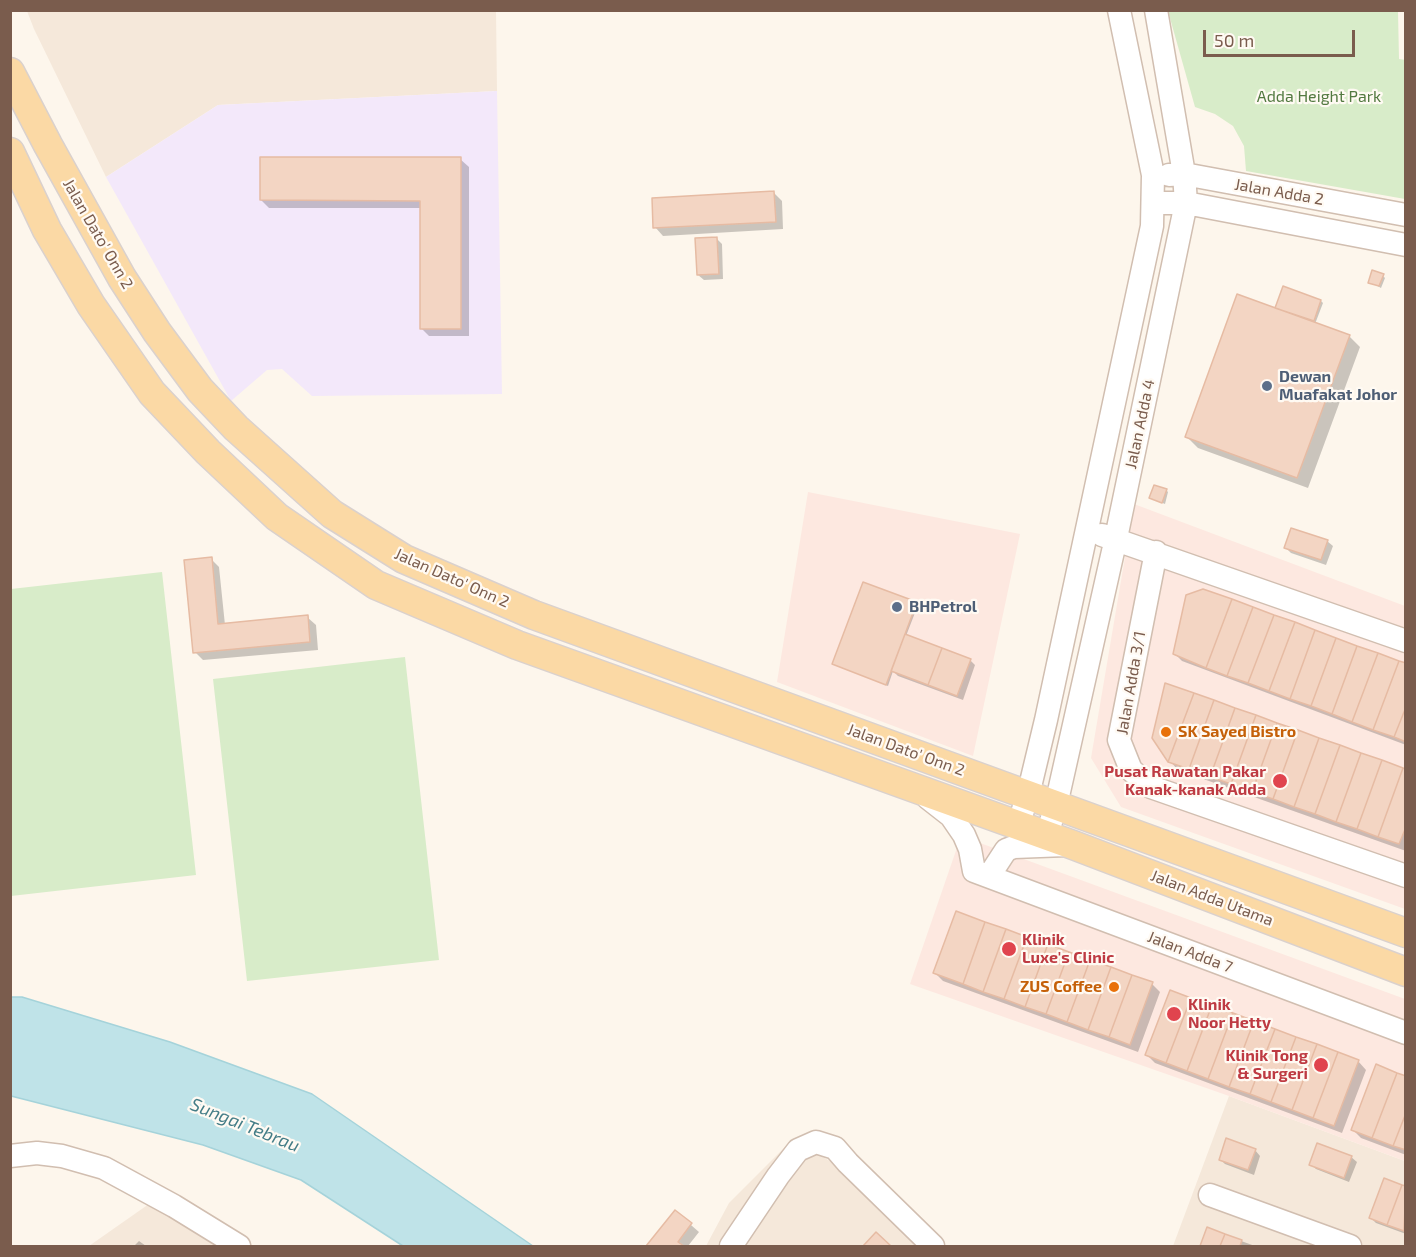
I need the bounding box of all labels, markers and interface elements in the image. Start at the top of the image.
scale bar [1206,18,1358,56]
text: 50 m [1214,29,1254,51]
park label: Adda Height Park [1257,87,1381,107]
street label: Jalan Adda 2 [1233,175,1325,209]
street label: Jalan Dato' Onn 2 [59,176,137,292]
place label: Dewan Muafakat Johor [1279,367,1397,405]
street label: Jalan Adda 4 [1121,377,1159,471]
marker: Dewan Muafakat Johor [1260,379,1274,393]
street label: Jalan Dato' Onn 2 [392,544,512,612]
place label: BHPetrol [909,597,977,617]
marker: BHPetrol [890,600,904,614]
street label: Jalan Adda 3/1 [1112,630,1150,736]
street label: Jalan Dato' Onn 2 [845,720,967,780]
place label: SK Sayed Bistro [1178,722,1296,742]
marker: SK Sayed Bistro [1159,725,1173,739]
place label: Pusat Rawatan Pakar Kanak-kanak Adda [1104,762,1266,800]
marker: Pusat Rawatan Pakar Kanak-kanak Adda [1271,772,1289,790]
street label: Jalan Adda Utama [1148,866,1276,930]
street label: Jalan Adda 7 [1145,927,1235,977]
place label: Klinik Luxe's Clinic [1022,930,1114,968]
marker: Klinik Luxe's Clinic [1000,940,1018,958]
place label: ZUS Coffee [1020,977,1102,997]
marker: ZUS Coffee [1107,980,1121,994]
place label: Klinik Noor Hetty [1188,995,1271,1033]
marker: Klinik Noor Hetty [1165,1005,1183,1023]
place label: Klinik Tong & Surgeri [1225,1046,1308,1084]
marker: Klinik Tong & Surgeri [1312,1056,1330,1074]
water label: Sungai Tebrau [187,1093,303,1157]

